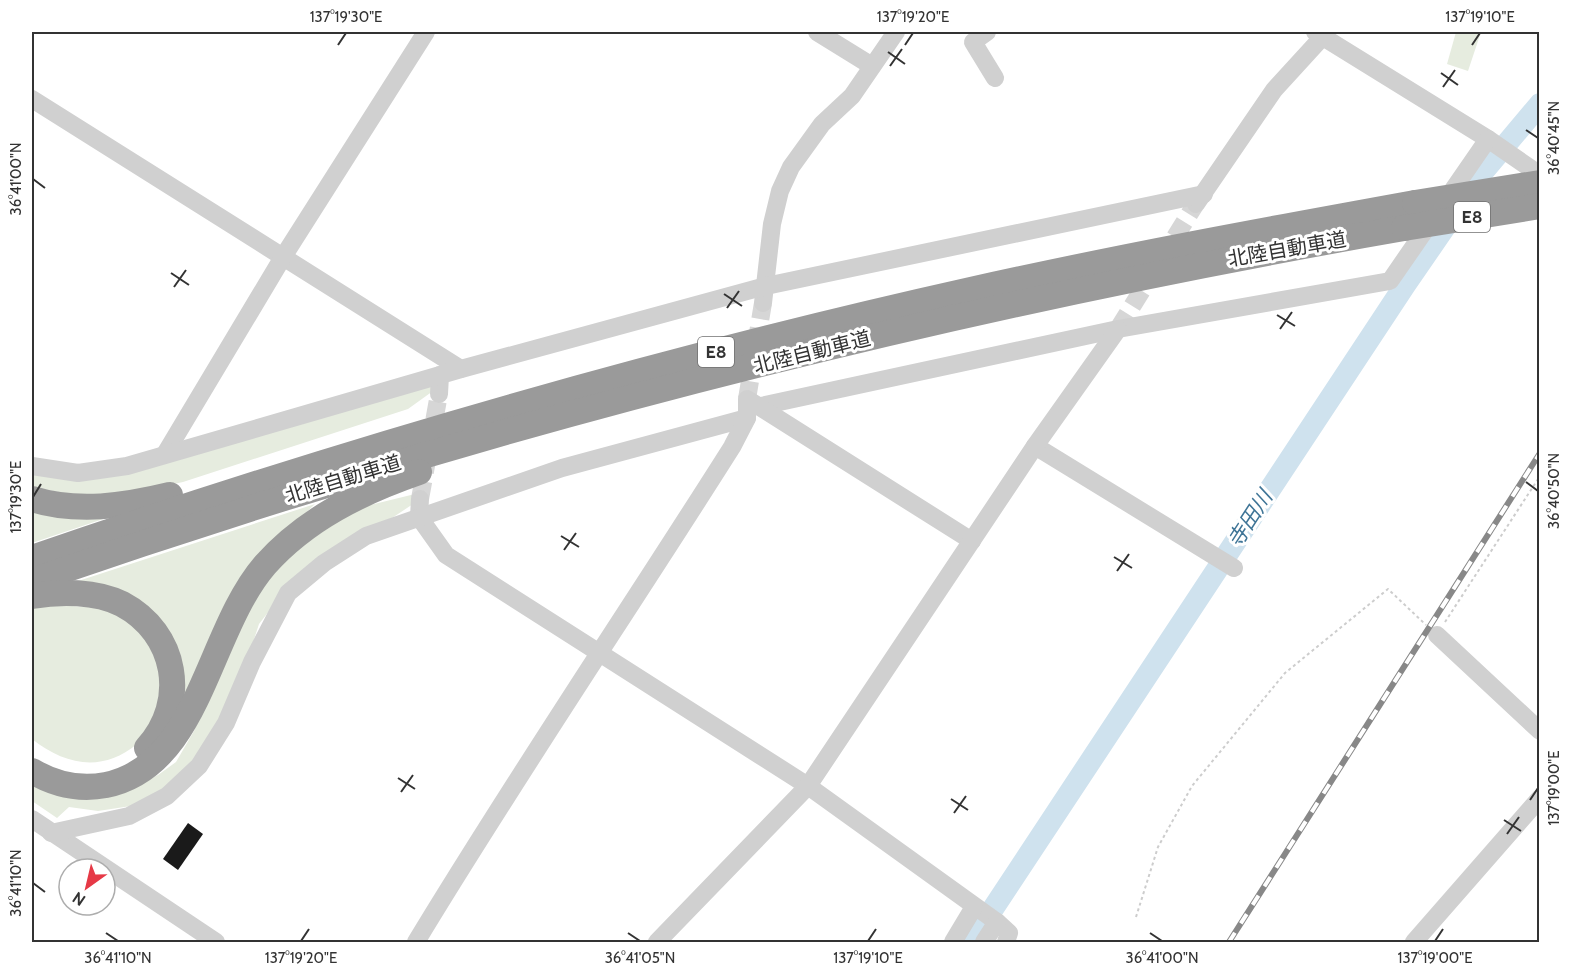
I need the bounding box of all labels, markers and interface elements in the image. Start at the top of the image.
text: 137°19'30"E [310,8,382,26]
text: 137°19'20"E [877,8,949,26]
text: 137°19'10"E [1445,8,1515,26]
text: 36°40'45"N [1545,101,1563,175]
text: 36°41'00"N [7,143,25,215]
road number: E8 [1454,202,1490,232]
street label: 北陸自動車道 [1226,227,1348,271]
street label: 北陸自動車道 [751,326,873,378]
road number: E8 [698,337,734,367]
street label: 北陸自動車道 [282,450,404,508]
text: 36°40'50"N [1545,453,1563,529]
text: 137°19'30"E [7,461,25,533]
water label: 寺田川 [1222,484,1278,552]
text: 137°19'00"E [1545,751,1563,825]
text: 36°41'10"N [7,849,25,917]
north arrow [57,857,117,917]
text: N [69,888,89,910]
text: 36°41'10"N [84,949,152,967]
text: 137°19'20"E [265,949,337,967]
text: 36°41'05"N [605,949,675,967]
text: 137°19'10"E [833,949,903,967]
text: 36°41'00"N [1126,949,1198,967]
text: 137°19'00"E [1398,949,1472,967]

